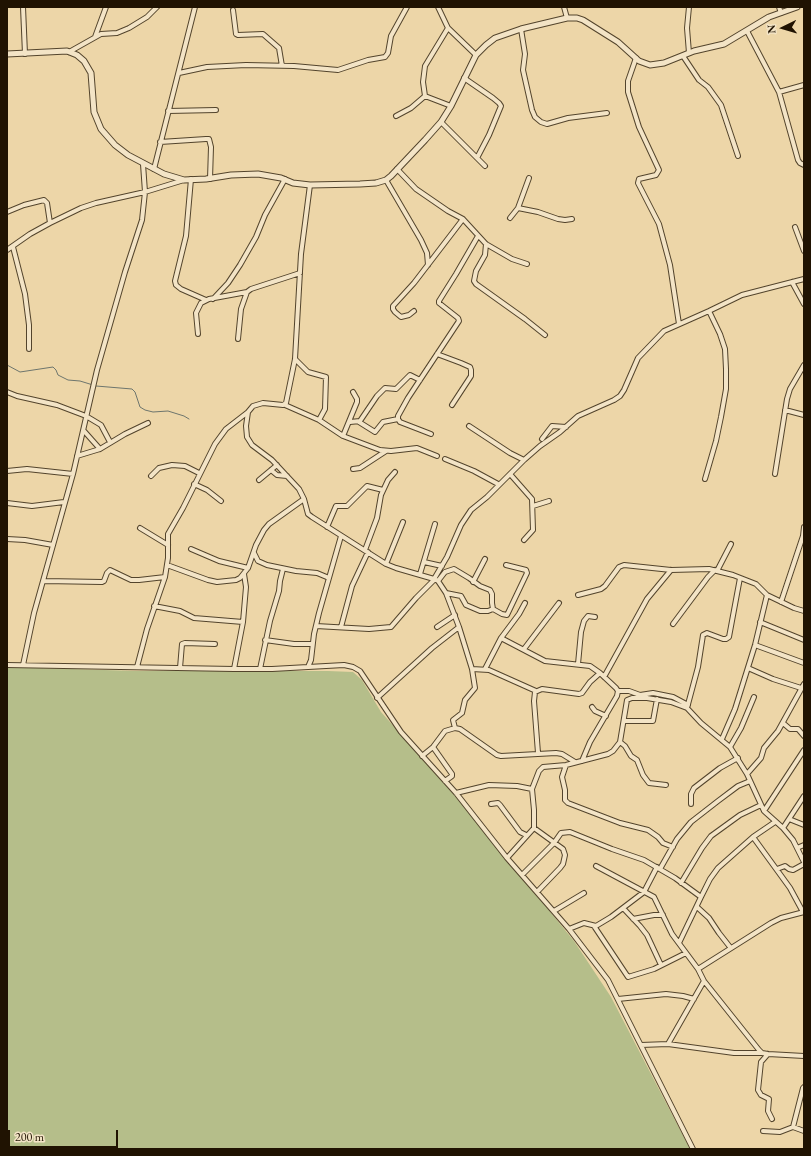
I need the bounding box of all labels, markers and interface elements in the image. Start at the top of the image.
north arrow [763,8,803,48]
text: N [764,24,778,34]
scale bar [10,1122,120,1148]
text: 200 m [15,1129,44,1145]

